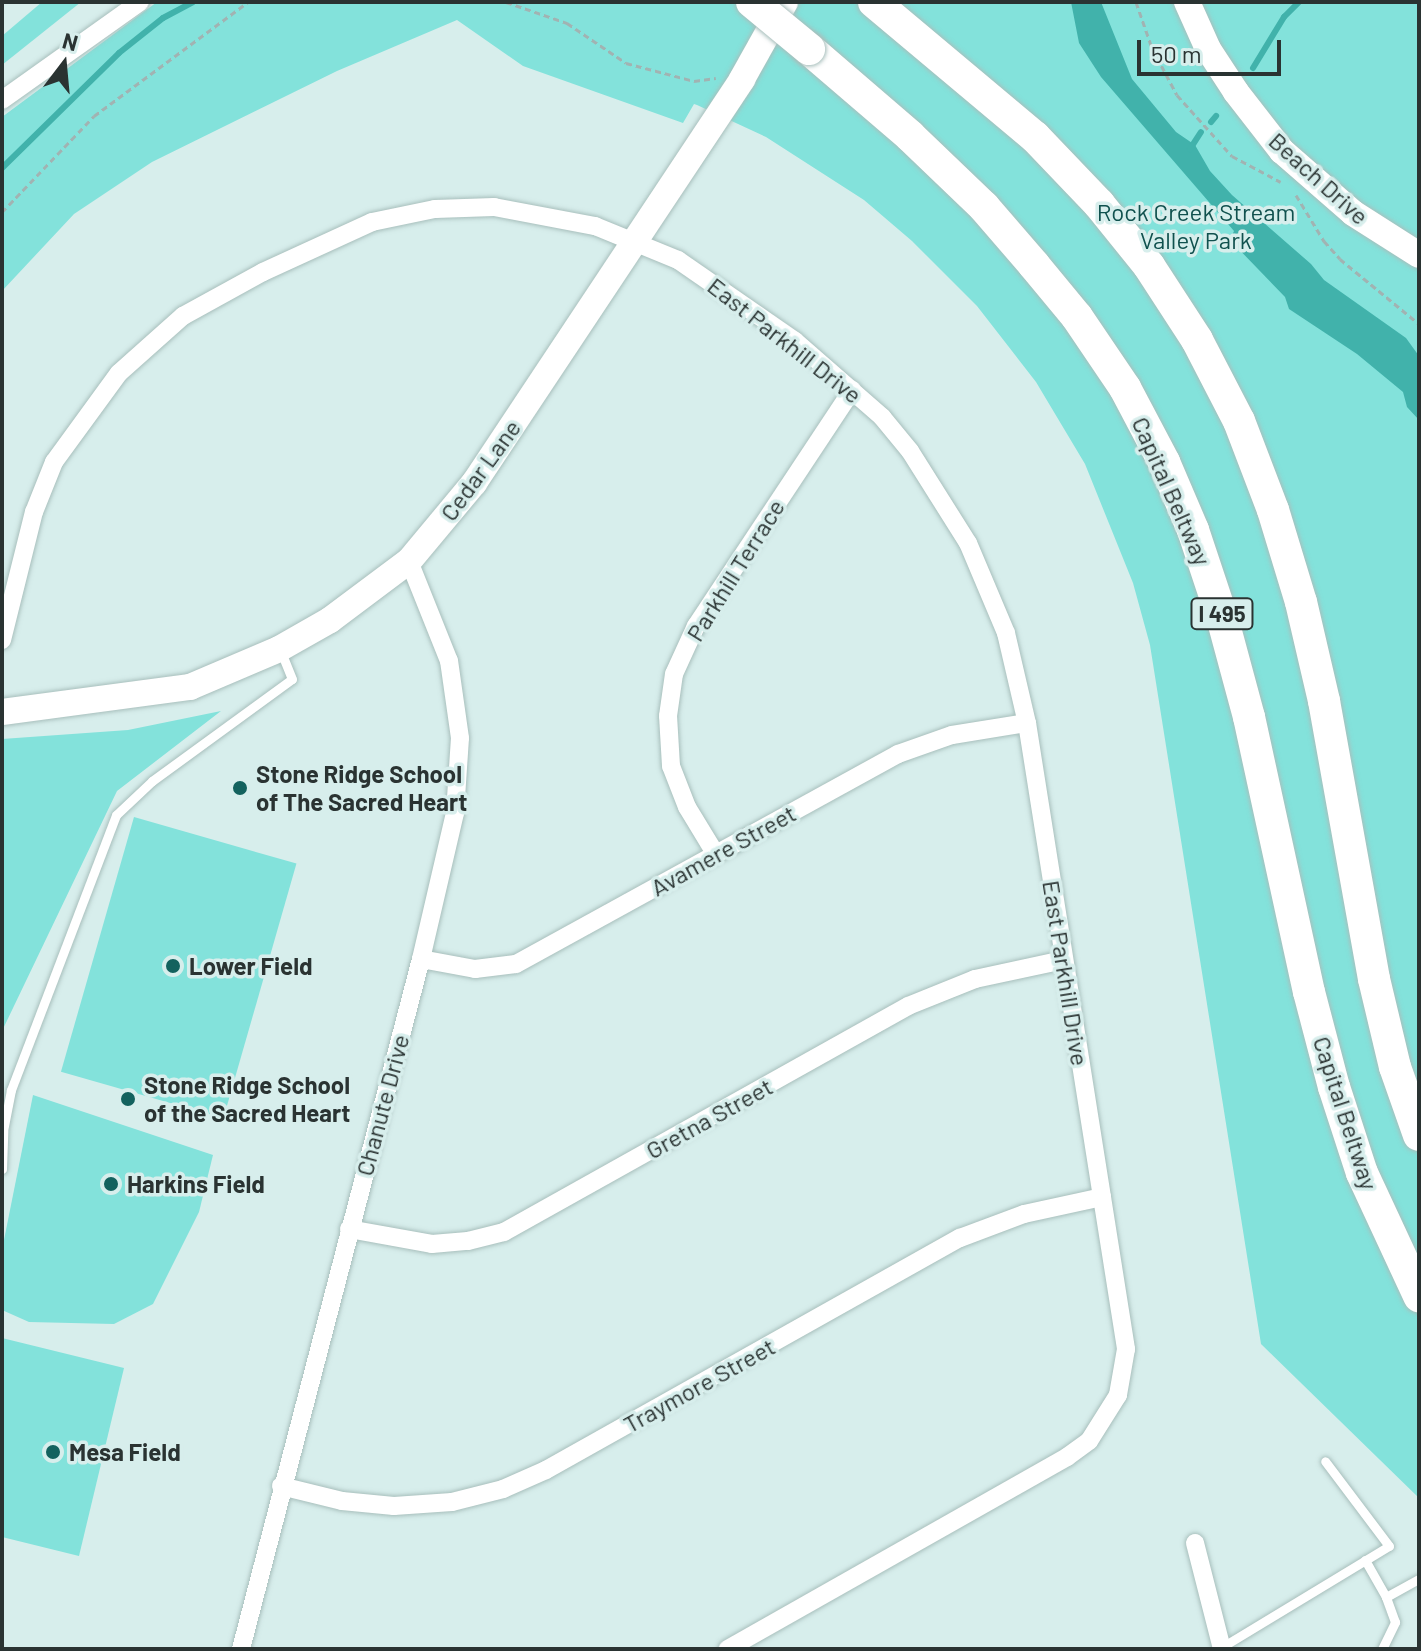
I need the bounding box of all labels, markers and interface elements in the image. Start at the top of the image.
north arrow [24,24,104,104]
scale bar [1141,24,1285,74]
text: N [60,26,81,55]
text: 50 m [1151,39,1202,68]
street label: Beach Drive [1263,126,1375,230]
park label: Rock Creek Stream Valley Park [1097,198,1295,254]
street label: East Parkhill Drive [702,271,868,409]
street label: Capital Beltway [1126,412,1218,570]
street label: Cedar Lane [434,414,526,526]
street label: Parkhill Terrace [680,494,790,646]
road number: I 495 [1190,596,1254,632]
place label: Stone Ridge School of The Sacred Heart [256,760,467,816]
marker: Stone Ridge School of The Sacred Heart [231,779,249,797]
street label: Avamere Street [645,798,801,902]
street label: East Parkhill Drive [1037,878,1095,1068]
place label: Lower Field [189,952,313,980]
marker: Lower Field [164,957,182,975]
street label: Chanute Drive [349,1031,415,1179]
street label: Capital Beltway [1308,1033,1384,1193]
place label: Stone Ridge School of the Sacred Heart [144,1071,350,1127]
street label: Gretna Street [641,1071,777,1165]
marker: Stone Ridge School of the Sacred Heart [119,1090,137,1108]
place label: Harkins Field [127,1170,265,1198]
marker: Harkins Field [102,1175,120,1193]
street label: Traymore Street [618,1332,780,1438]
place label: Mesa Field [69,1438,181,1466]
marker: Mesa Field [44,1443,62,1461]

